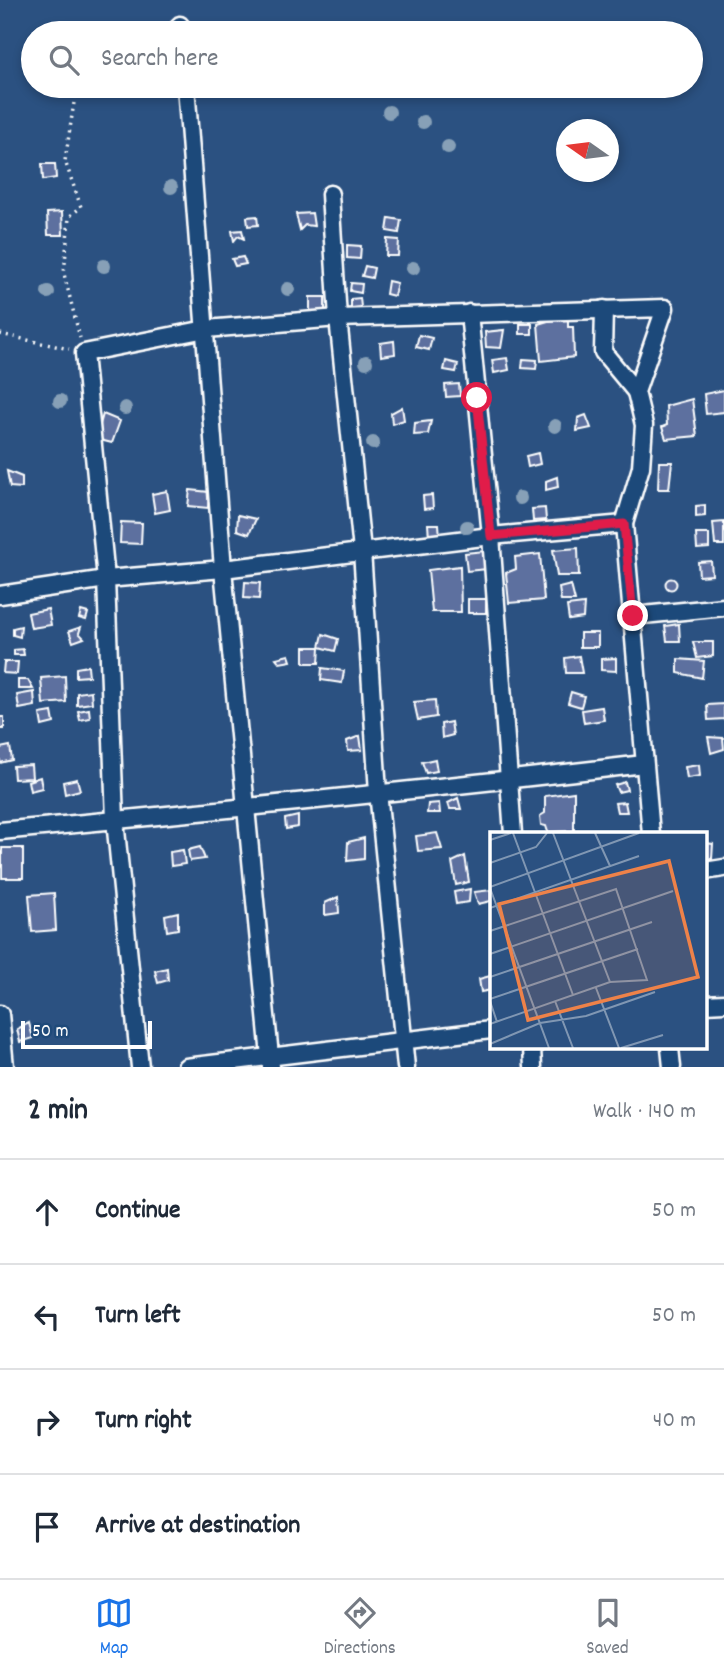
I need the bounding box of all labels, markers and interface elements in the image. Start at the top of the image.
search box [21,21,703,98]
icon: search [45,41,83,79]
text: Search here [101,41,219,78]
north arrow [556,119,619,182]
route start [461,382,492,413]
route end [617,600,648,631]
inset map [490,832,706,1050]
scale bar [21,1018,152,1050]
text: 50 m [32,1019,69,1046]
text: 2 min [28,1091,88,1134]
text: Walk · 140 m [593,1096,696,1129]
icon: ahead [28,1193,66,1231]
text: Continue [95,1193,180,1230]
text: 50 m [652,1195,696,1228]
icon: left [28,1298,66,1336]
text: Turn left [95,1298,181,1335]
text: 50 m [652,1300,696,1333]
icon: right [28,1403,66,1441]
text: Turn right [95,1403,192,1440]
text: 40 m [653,1405,696,1438]
icon: arrive [28,1508,66,1546]
text: Arrive at destination [95,1508,300,1545]
tab: Map [95,1594,133,1663]
tab: Directions [324,1594,396,1663]
tab: Saved [586,1594,629,1663]

